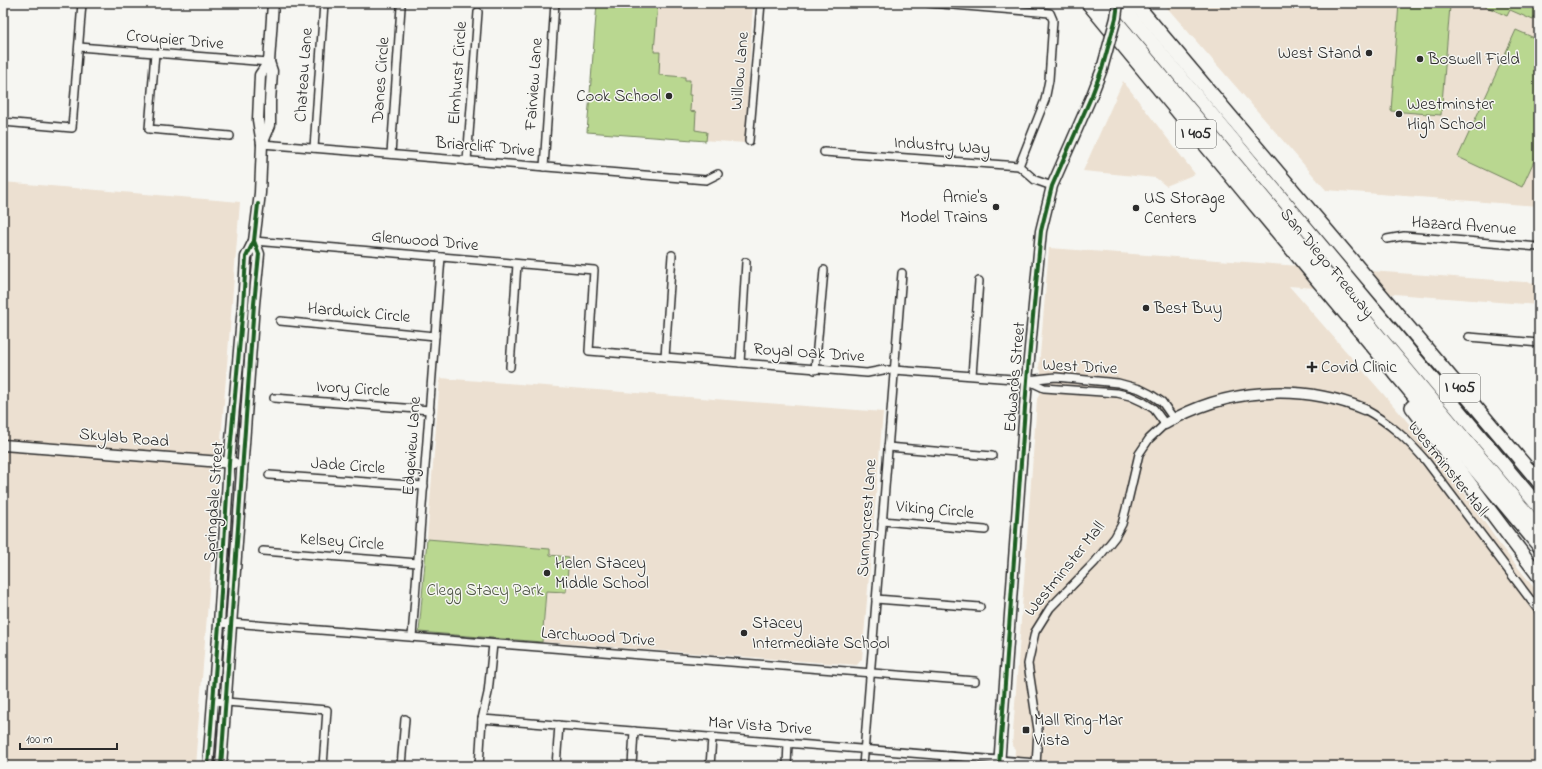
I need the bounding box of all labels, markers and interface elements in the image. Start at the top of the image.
street label: Elmhurst Circle [442,20,474,126]
street label: Croupier Drive [125,23,225,57]
street label: Chateau Lane [288,27,320,123]
street label: Willow Lane [724,30,756,111]
street label: Danes Circle [365,36,397,125]
street label: Fairview Lane [518,37,550,132]
place label: West Stand [1278,41,1361,66]
place label: Boswell Field [1427,47,1520,72]
marker: West Stand [1364,48,1374,58]
marker: Boswell Field [1415,54,1425,64]
place label: Cook School [576,84,661,109]
marker: Cook School [664,91,674,101]
place label: Westminster High School [1407,92,1495,139]
marker: Westminster High School [1394,109,1404,119]
road number: I 405 [1176,120,1216,148]
street label: Briarcliff Drive [433,130,536,164]
street label: Industry Way [893,130,991,163]
place label: Arnie's Model Trains [900,185,988,230]
place label: US Storage Centers [1144,186,1225,231]
marker: Arnie's Model Trains [991,202,1001,212]
marker: US Storage Centers [1131,203,1141,213]
street label: San Diego Freeway [1272,203,1380,325]
street label: Hazard Avenue [1411,210,1518,242]
street label: Glenwood Drive [370,224,480,258]
street label: Hardwick Circle [307,296,412,330]
place label: Best Buy [1153,296,1222,322]
marker: Best Buy [1141,303,1151,313]
street label: Edwards Street [998,320,1032,433]
street label: Royal Oak Drive [752,337,866,370]
street label: West Drive [1042,353,1118,381]
place label: Covid Clinic [1321,355,1397,380]
marker: Covid Clinic [1306,361,1318,373]
street label: Ivory Circle [315,374,391,405]
road number: I 405 [1440,374,1480,402]
street label: Edgeview Lane [396,395,430,497]
street label: Westminster Mall [1402,416,1494,522]
street label: Skylab Road [78,422,170,455]
street label: Springdale Street [197,441,233,563]
street label: Jade Circle [310,451,386,481]
street label: Sunnycrest Lane [850,458,885,578]
street label: Viking Circle [894,494,976,528]
street label: Westminster Mall [1019,516,1111,622]
street label: Kelsey Circle [299,527,385,558]
place label: Helen Stacey Middle School [555,551,649,596]
marker: Helen Stacey Middle School [542,568,552,578]
park label: Clegg Stacy Park [426,578,544,605]
place label: Stacey Intermediate School [752,611,890,656]
street label: Larchwood Drive [540,621,656,653]
marker: Stacey Intermediate School [739,628,749,638]
place label: Mall Ring-Mar Vista [1033,708,1124,753]
street label: Mar Vista Drive [707,710,813,742]
scale bar [20,725,117,751]
marker: Mall Ring-Mar Vista [1021,725,1031,735]
text: 100 m [26,731,53,749]

